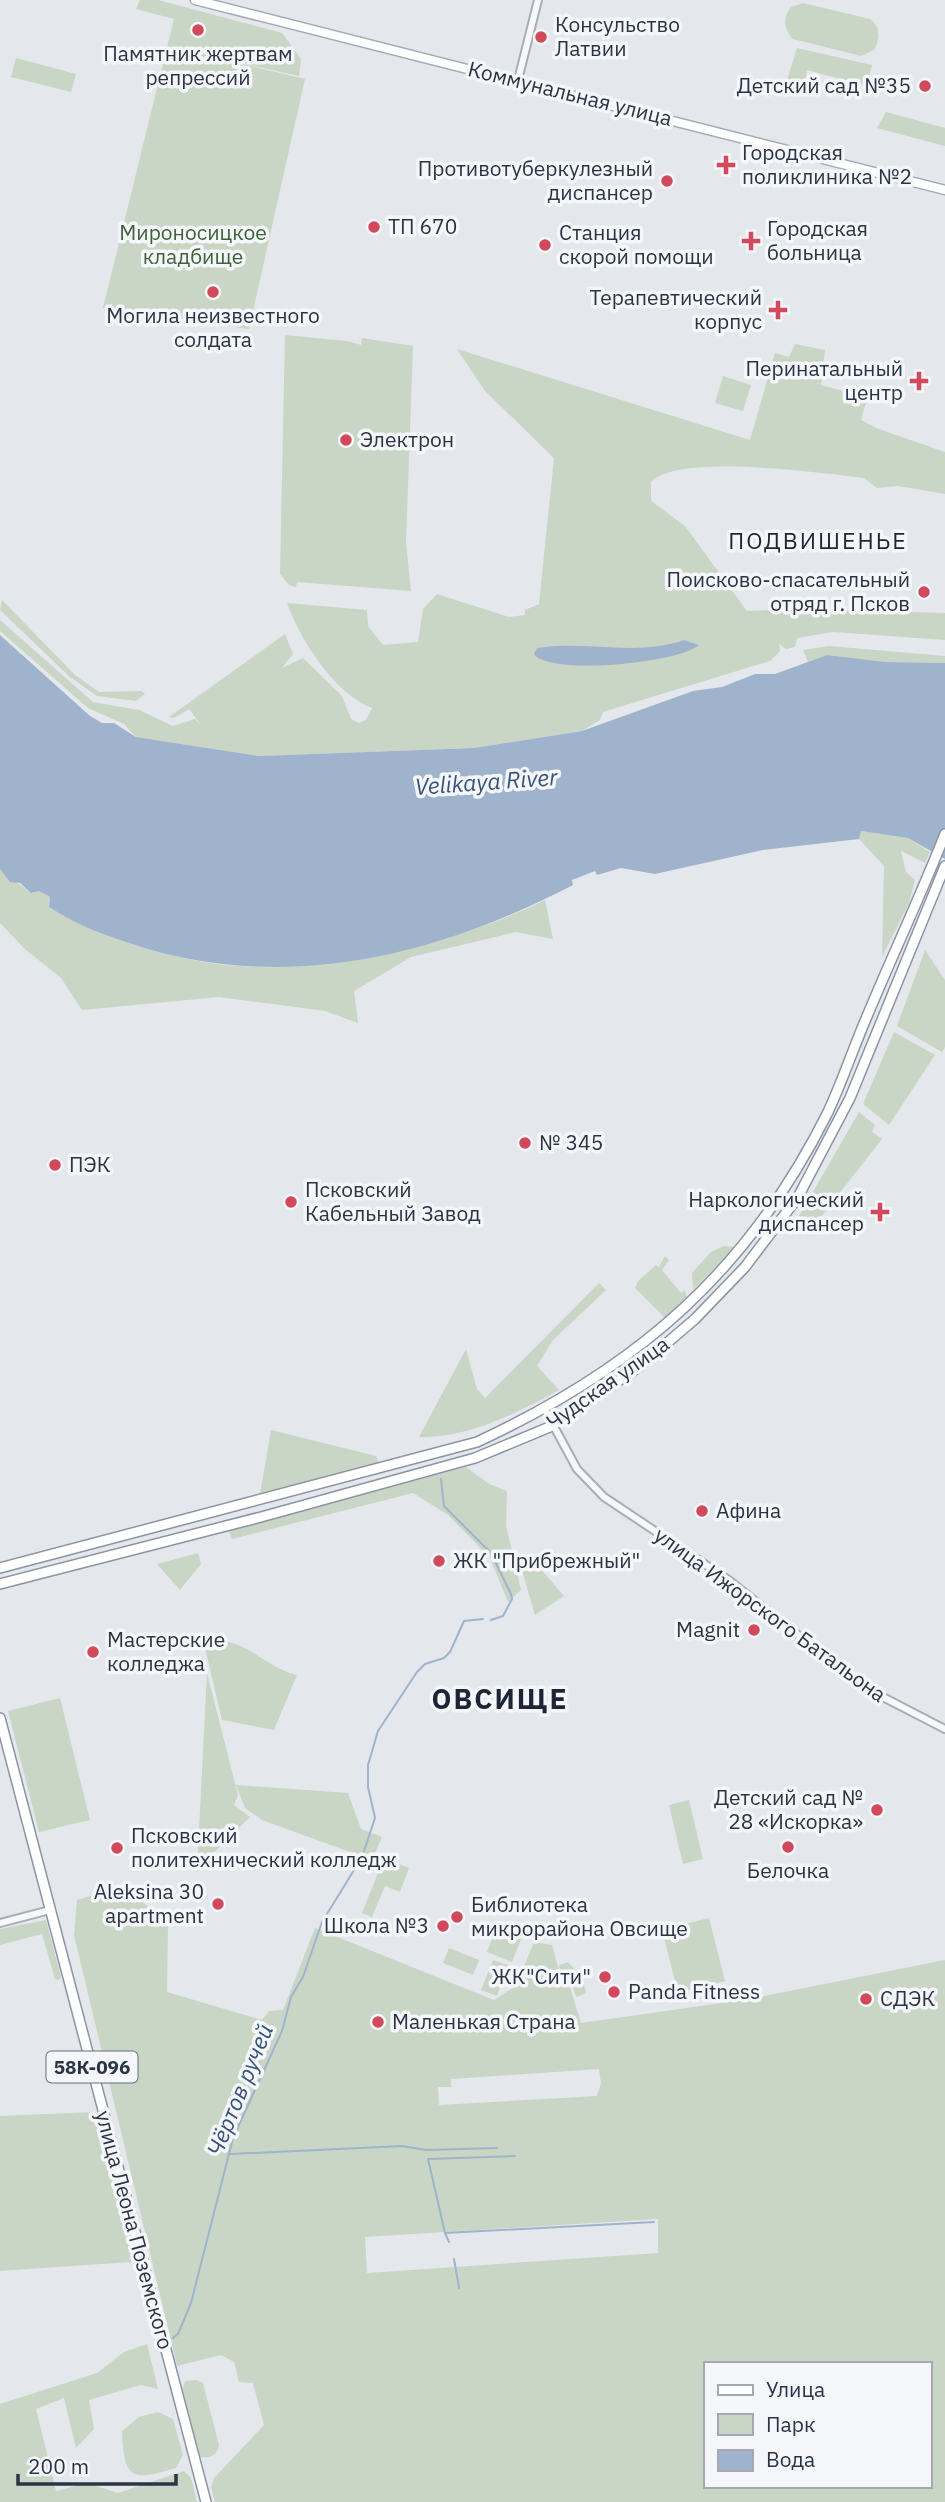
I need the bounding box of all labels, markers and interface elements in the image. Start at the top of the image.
place label: Консульство Латвии [555,10,680,62]
marker: Памятник жертвам репрессий [190,22,206,38]
marker: Консульство Латвии [533,29,549,45]
place label: Памятник жертвам репрессий [103,39,293,91]
street label: Коммунальная улица [465,54,675,132]
place label: Детский сад №35 [737,71,911,99]
marker: Детский сад №35 [917,78,933,94]
place label: Городская поликлиника №2 [742,138,912,190]
place label: Противотуберкулезный диспансер [418,154,653,206]
marker: Городская поликлиника №2 [716,155,736,175]
marker: Противотуберкулезный диспансер [659,173,675,189]
place label: ТП 670 [388,212,457,240]
place label: Городская больница [767,214,868,266]
park label: Мироносицкое кладбище [119,218,267,270]
place label: Станция скорой помощи [559,218,714,270]
marker: ТП 670 [366,219,382,235]
marker: Городская больница [741,231,761,251]
marker: Станция скорой помощи [537,237,553,253]
place label: Терапевтический корпус [590,283,762,335]
marker: Могила неизвестного солдата [205,284,221,300]
marker: Терапевтический корпус [768,300,788,320]
place label: Могила неизвестного солдата [106,301,320,353]
place label: Перинатальный центр [745,354,903,406]
marker: Перинатальный центр [909,371,929,391]
place label: Электрон [360,425,454,453]
marker: Электрон [338,432,354,448]
district label: ПОДВИШЕНЬЕ [728,525,908,555]
place label: Поисково-спасательный отряд г. Псков [666,565,910,617]
marker: Поисково-спасательный отряд г. Псков [916,584,932,600]
water label: Velikaya River [414,761,559,801]
place label: № 345 [539,1128,603,1156]
marker: № 345 [517,1135,533,1151]
place label: ПЭК [69,1150,111,1178]
marker: ПЭК [47,1157,63,1173]
place label: Псковский Кабельный Завод [305,1175,481,1227]
place label: Наркологический диспансер [688,1185,864,1237]
marker: Псковский Кабельный Завод [283,1194,299,1210]
marker: Наркологический диспансер [870,1202,890,1222]
street label: Чудская улица [541,1330,674,1435]
place label: Афина [716,1496,781,1524]
marker: Афина [694,1503,710,1519]
street label: улица Ижорского Батальона [649,1521,892,1708]
place label: ЖК "Прибрежный" [453,1546,640,1574]
marker: ЖК "Прибрежный" [431,1553,447,1569]
place label: Magnit [676,1615,740,1643]
marker: Magnit [746,1622,762,1638]
place label: Мастерские колледжа [107,1625,225,1677]
marker: Мастерские колледжа [85,1644,101,1660]
district label: ОВСИЩЕ [432,1680,568,1717]
place label: Детский сад № 28 «Искорка» [714,1783,863,1835]
marker: Детский сад № 28 «Искорка» [869,1802,885,1818]
place label: Псковский политехнический колледж [131,1821,397,1873]
marker: Белочка [780,1839,796,1855]
marker: Псковский политехнический колледж [109,1840,125,1856]
place label: Белочка [747,1856,829,1884]
place label: Aleksina 30 apartment [94,1877,204,1929]
place label: Библиотека микрорайона Овсище [471,1890,688,1942]
marker: Aleksina 30 apartment [210,1896,226,1912]
marker: Библиотека микрорайона Овсище [449,1909,465,1925]
place label: Школа №3 [324,1911,429,1939]
marker: Школа №3 [435,1918,451,1934]
place label: ЖК"Сити" [491,1962,591,1990]
marker: ЖК"Сити" [597,1969,613,1985]
place label: Panda Fitness [628,1977,760,2005]
marker: Panda Fitness [606,1984,622,2000]
place label: СДЭК [880,1984,935,2012]
marker: СДЭК [858,1991,874,2007]
place label: Маленькая Страна [392,2007,576,2035]
marker: Маленькая Страна [370,2014,386,2030]
water label: Чёртов ручей [199,2019,279,2160]
road number: 58К-096 [46,2052,138,2082]
street label: улица Леона Поземского [90,2107,180,2352]
legend [704,2362,931,2488]
text: Улица [766,2375,825,2403]
text: Парк [766,2410,816,2438]
scale bar [18,2442,175,2486]
text: Вода [766,2445,815,2473]
text: 200 m [28,2452,89,2480]

